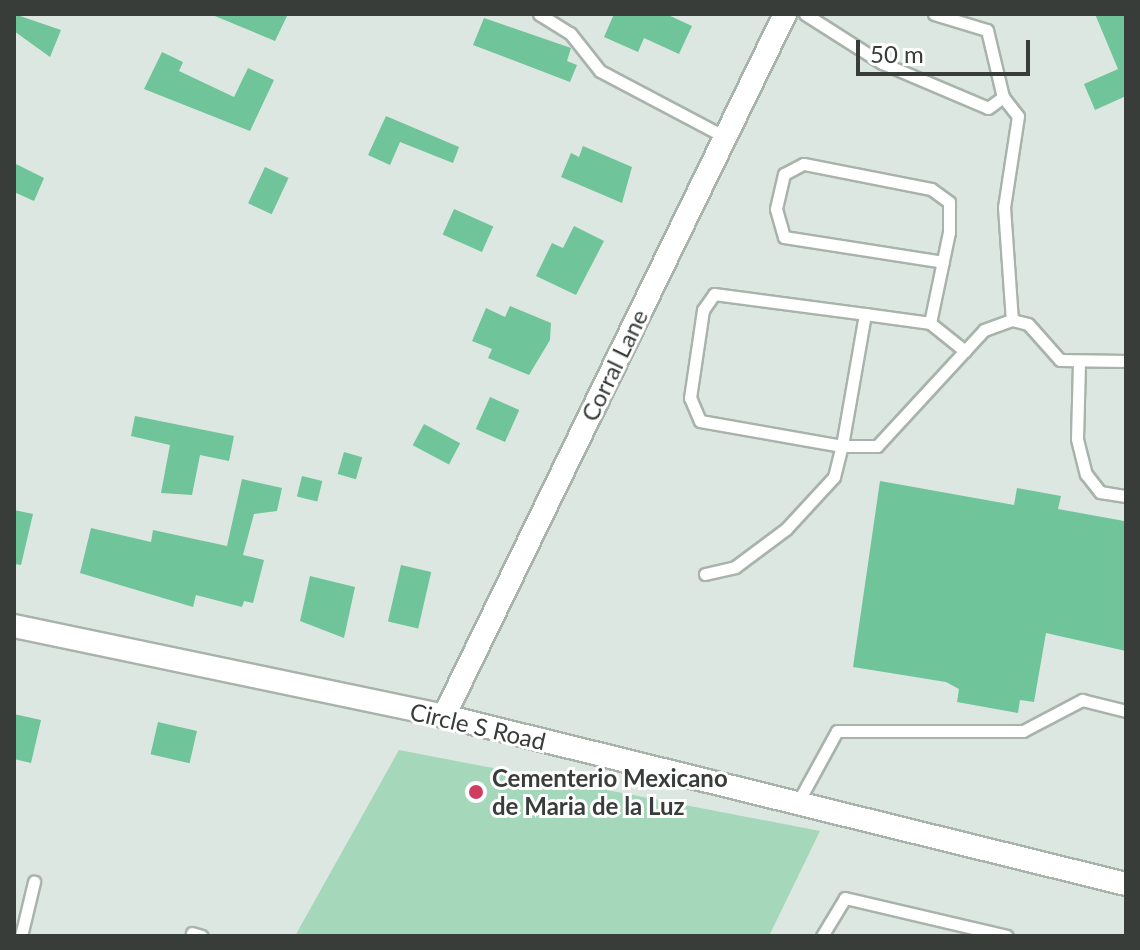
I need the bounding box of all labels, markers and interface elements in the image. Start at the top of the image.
scale bar [860,24,1034,74]
text: 50 m [870,39,924,68]
street label: Corral Lane [575,304,653,426]
street label: Circle S Road [407,696,549,756]
place label: Cementerio Mexicano de Maria de la Luz [492,764,728,820]
marker: Cementerio Mexicano de Maria de la Luz [467,783,485,801]

